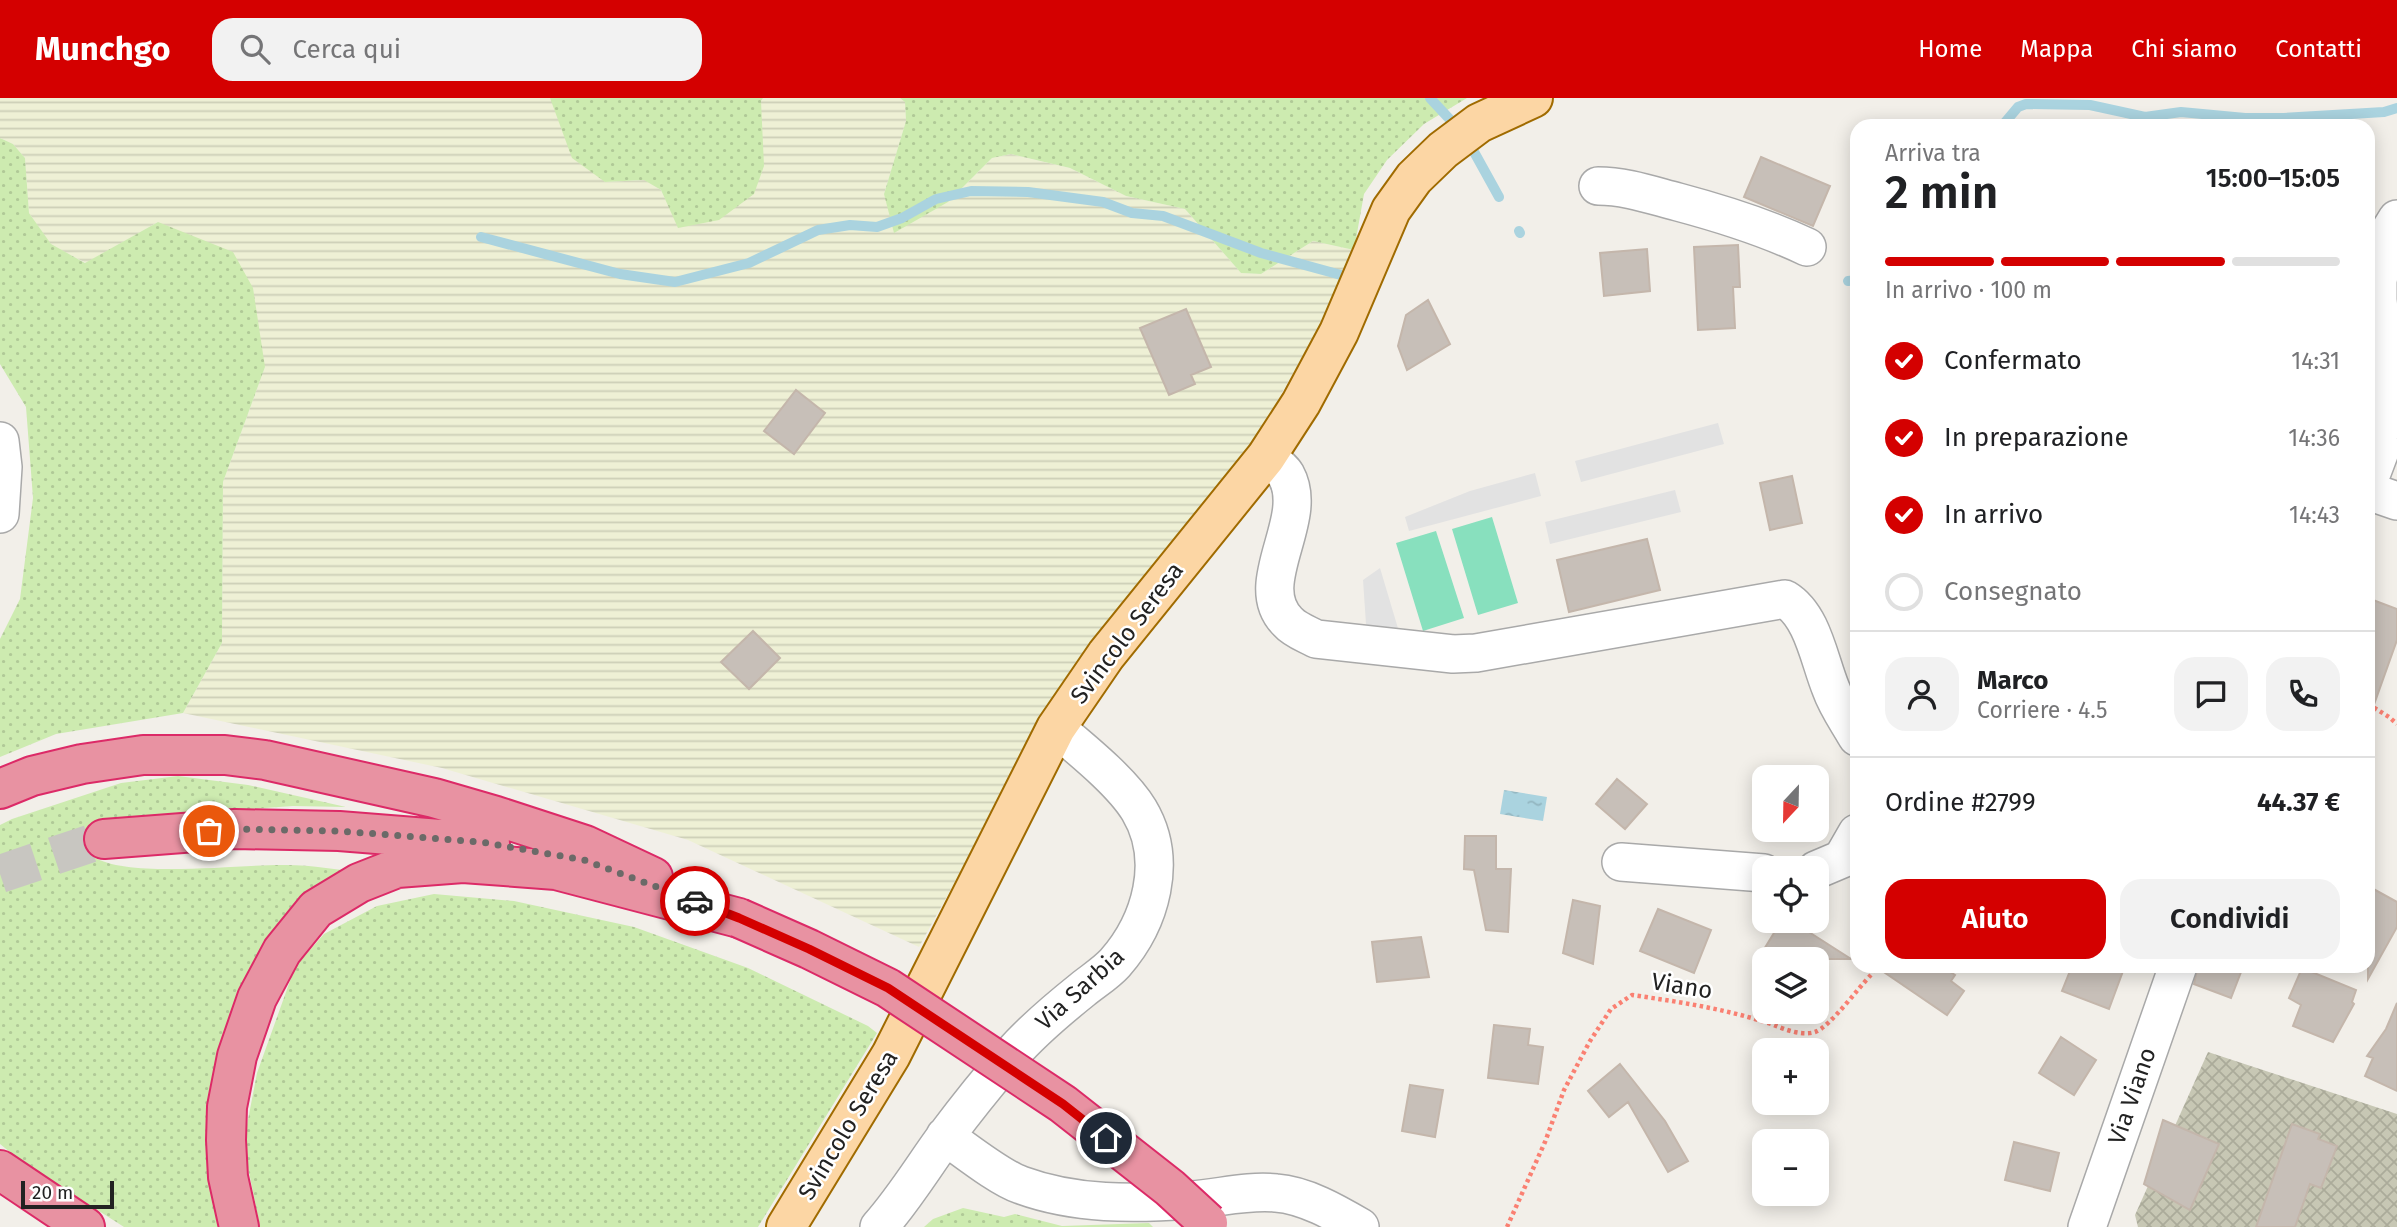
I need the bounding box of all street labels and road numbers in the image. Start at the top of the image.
street label: Svincolo Seresa [1065,557,1189,709]
street label: Via Sarbia [1030,942,1130,1036]
street label: Viano [1650,967,1714,1005]
street label: Via Viano [2102,1044,2162,1148]
street label: Svincolo Seresa [792,1045,904,1205]

